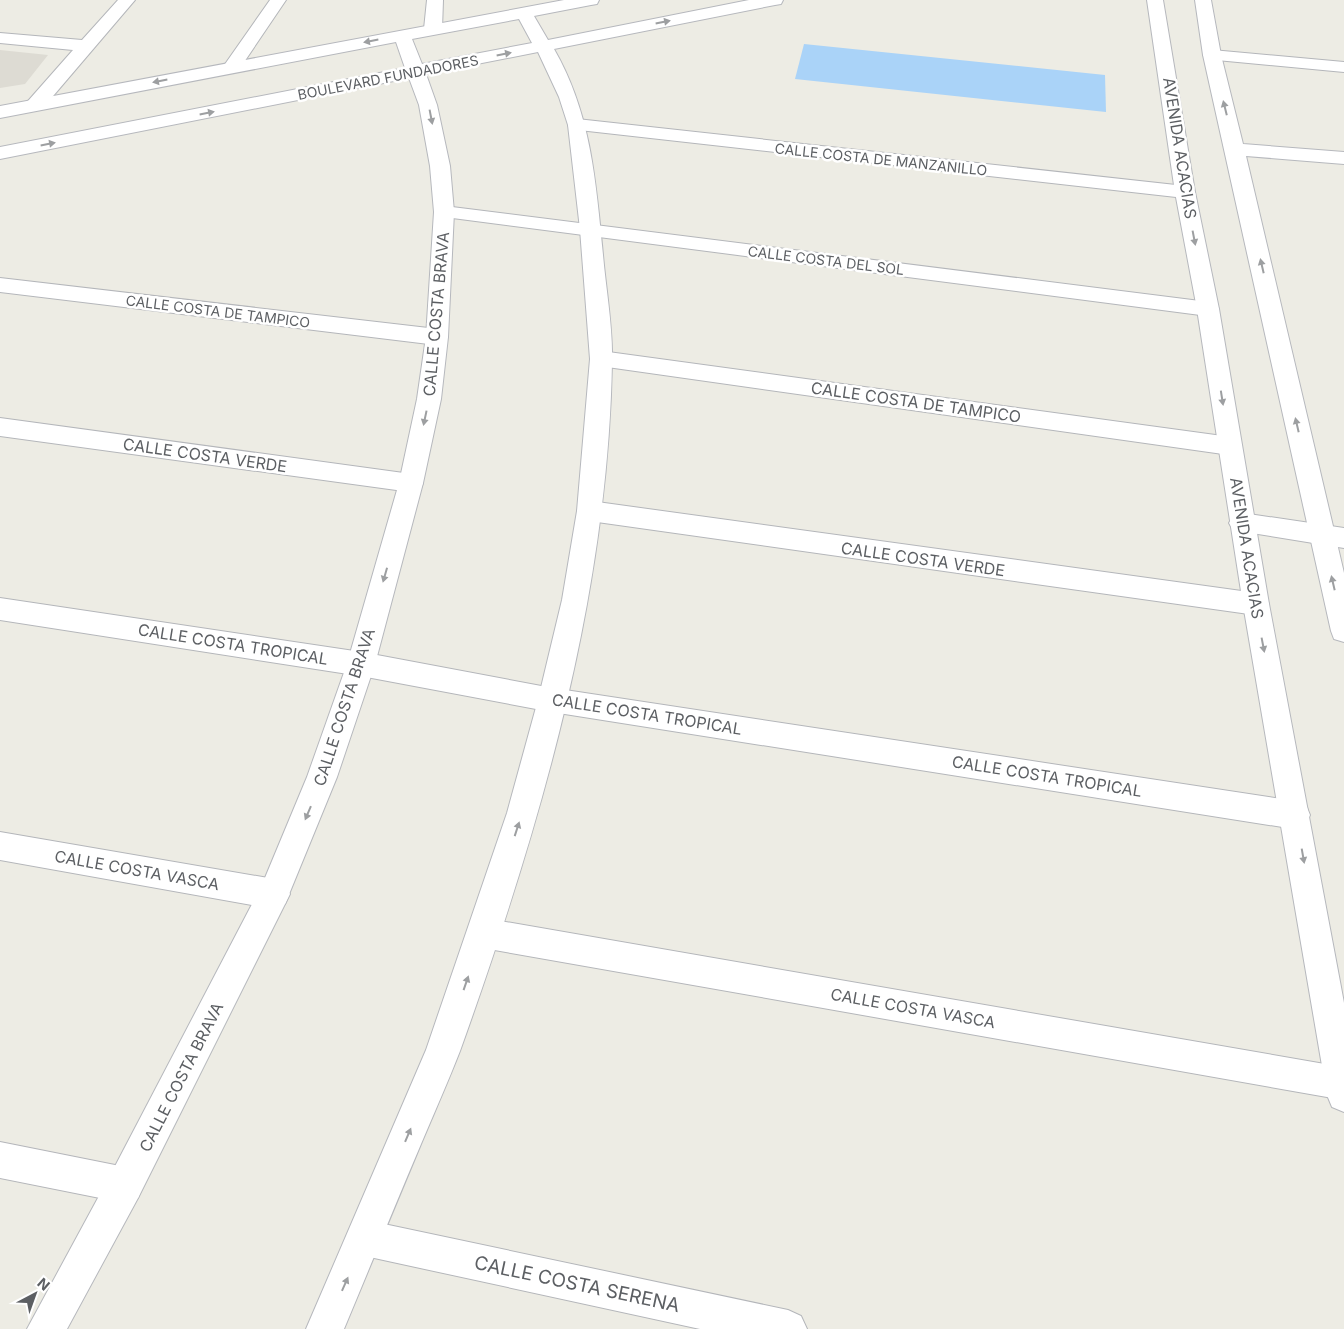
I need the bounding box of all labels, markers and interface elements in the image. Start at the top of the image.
one-way arrow [656,18,672,26]
one-way arrow [363,37,379,45]
one-way arrow [496,50,512,58]
street label: BOULEVARD FUNDADORES [296,51,480,103]
street label: AVENIDA ACACIAS [1159,76,1201,220]
one-way arrow [152,77,167,85]
one-way arrow [1221,100,1229,115]
one-way arrow [200,108,216,116]
one-way arrow [427,110,435,126]
street label: CALLE COSTA DE MANZANILLO [774,139,988,179]
one-way arrow [40,140,56,148]
one-way arrow [1190,230,1198,246]
street label: CALLE COSTA BRAVA [419,231,453,397]
street label: CALLE COSTA DEL SOL [747,242,905,278]
one-way arrow [1258,259,1266,274]
street label: CALLE COSTA DE TAMPICO [125,291,311,331]
street label: CALLE COSTA DE TAMPICO [810,377,1022,427]
one-way arrow [1219,390,1227,406]
one-way arrow [421,410,429,425]
one-way arrow [1293,417,1301,432]
street label: CALLE COSTA VERDE [122,434,288,476]
street label: AVENIDA ACACIAS [1226,476,1268,620]
street label: CALLE COSTA VERDE [840,538,1006,580]
one-way arrow [381,568,389,583]
one-way arrow [1329,576,1337,591]
street label: CALLE COSTA TROPICAL [137,619,329,669]
street label: CALLE COSTA BRAVA [309,625,379,789]
one-way arrow [1260,637,1268,653]
street label: CALLE COSTA TROPICAL [551,689,743,739]
street label: CALLE COSTA TROPICAL [951,751,1143,801]
one-way arrow [303,806,311,820]
one-way arrow [514,821,521,836]
street label: CALLE COSTA VASCA [53,846,221,894]
one-way arrow [1299,848,1307,864]
one-way arrow [462,975,470,990]
street label: CALLE COSTA VASCA [829,984,997,1032]
street label: CALLE COSTA BRAVA [135,999,227,1155]
one-way arrow [405,1128,413,1142]
street label: CALLE COSTA SERENA [472,1251,682,1317]
north arrow [10,1269,60,1319]
text: N [34,1274,53,1294]
one-way arrow [342,1277,350,1291]

